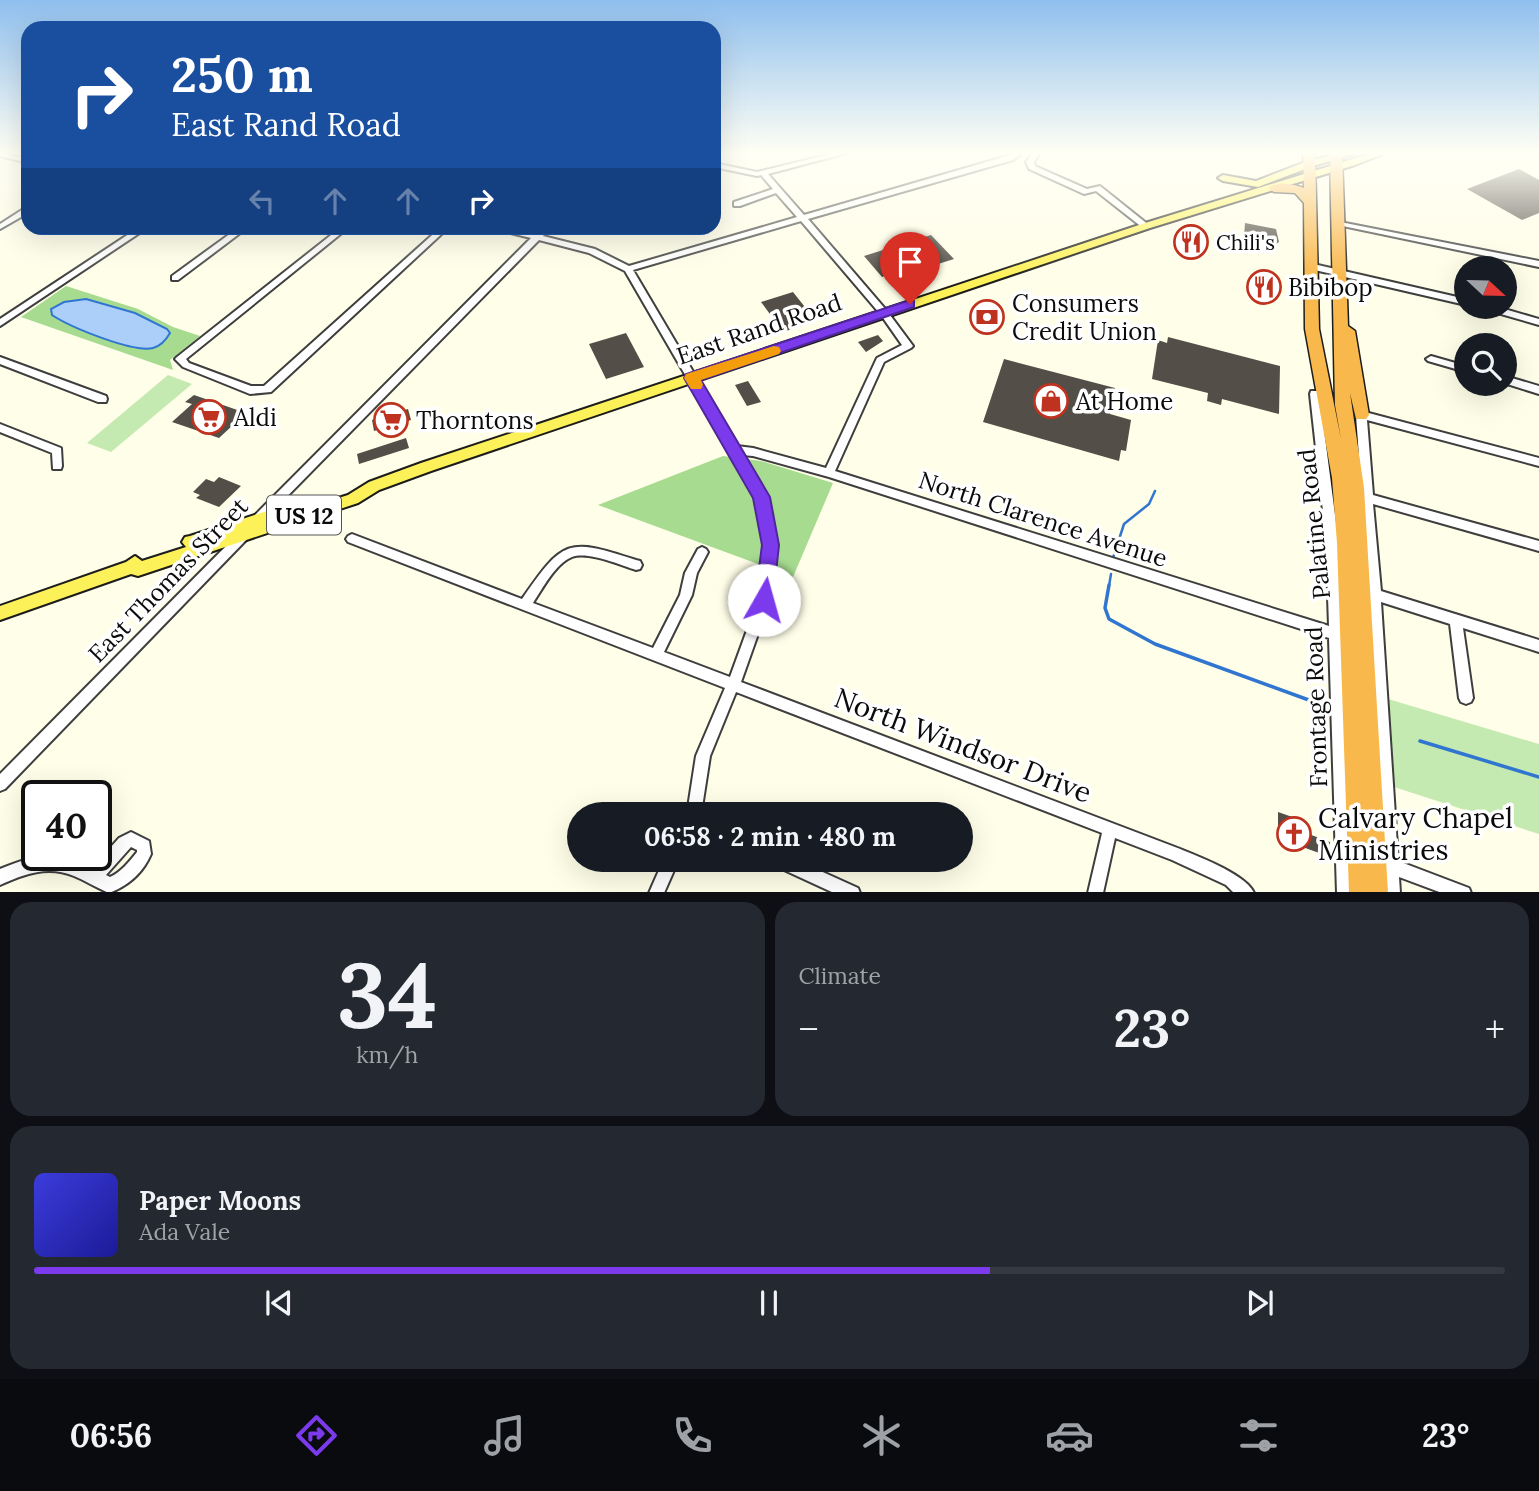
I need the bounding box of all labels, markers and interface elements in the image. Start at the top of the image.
text: 250 m [171,43,313,105]
icon: right [56,49,147,140]
text: East Rand Road [171,104,401,145]
icon: left [243,182,281,220]
icon: ahead [316,182,354,220]
icon: ahead [389,182,427,220]
icon: right [462,182,500,220]
restaurant icon: Chili's [1172,223,1210,261]
place label: Chili's [1216,229,1275,256]
pin [880,232,940,304]
icon: arrive [891,243,929,281]
north arrow [1454,256,1517,318]
map controls [1454,256,1517,396]
restaurant icon: Bibibop [1245,268,1283,306]
place label: Bibibop [1288,272,1373,303]
street label: East Rand Road [672,286,846,372]
place label: Consumers Credit Union [1012,288,1157,347]
bank icon: Consumers Credit Union [968,298,1006,336]
button: search [1454,333,1517,396]
shop icon: At Home [1032,382,1070,420]
place label: At Home [1075,386,1173,417]
supermarket icon: Aldi [190,398,228,436]
supermarket icon: Thorntons [372,401,410,439]
place label: Aldi [233,402,277,433]
place label: Thorntons [416,405,534,436]
street label: Palatine Road [1291,447,1337,601]
street label: North Clarence Avenue [915,464,1171,574]
street label: East Thomas Street [81,491,255,669]
road number: US 12 [267,495,341,534]
position arrow [727,563,801,637]
street label: Frontage Road [1298,626,1334,788]
street label: North Windsor Drive [829,679,1097,811]
speed limit sign: 40 [21,780,112,871]
place label: Calvary Chapel Ministries [1318,800,1513,868]
church icon: Calvary Chapel Ministries [1275,815,1313,853]
text: 06:58 · 2 min · 480 m [644,820,896,853]
text: 34 [337,936,438,1053]
text: Climate [799,961,881,990]
text: 23° [1113,995,1190,1061]
text: − [799,1005,819,1053]
text: + [1485,1005,1505,1053]
text: km/h [356,1040,418,1069]
text: Paper Moons [139,1184,301,1217]
text: Ada Vale [139,1217,230,1246]
icon: previous [260,1284,298,1322]
icon: pause [750,1284,788,1322]
icon: next [1241,1284,1279,1322]
icon: directions [292,1411,341,1460]
icon: music [480,1411,529,1460]
icon: phone [668,1411,717,1460]
icon: climate [857,1411,906,1460]
icon: car [1045,1411,1094,1460]
icon: filters [1234,1411,1283,1460]
text: 06:56 [70,1415,152,1456]
text: 23° [1422,1415,1469,1456]

